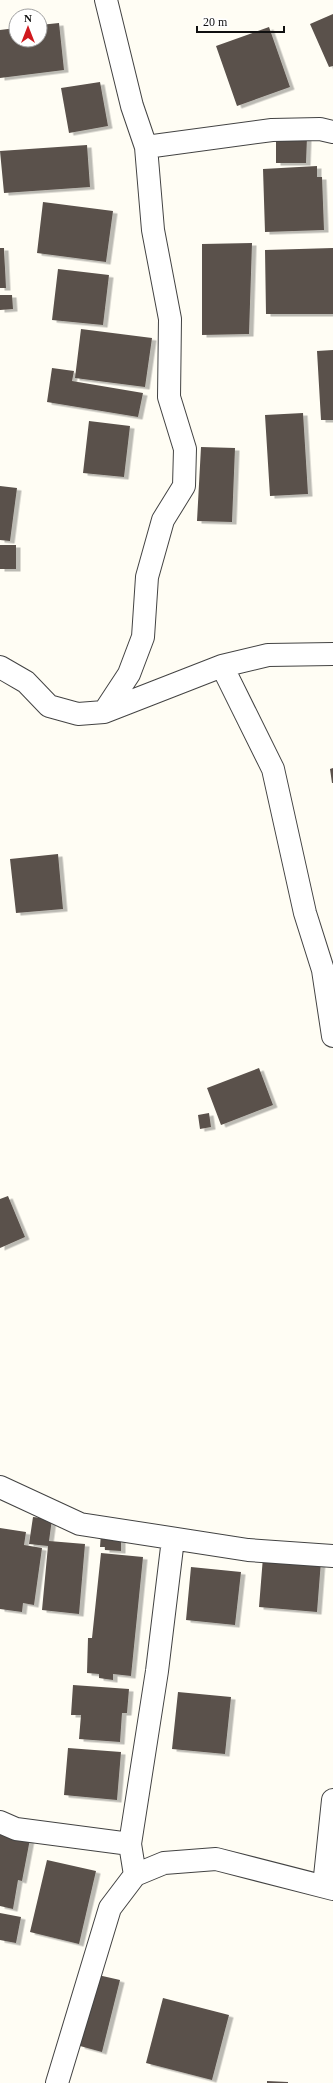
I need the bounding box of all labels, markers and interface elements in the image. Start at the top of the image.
north arrow [8,8,48,48]
scale bar [197,8,284,34]
text: N [24,12,32,24]
text: 20 m [203,15,228,29]

